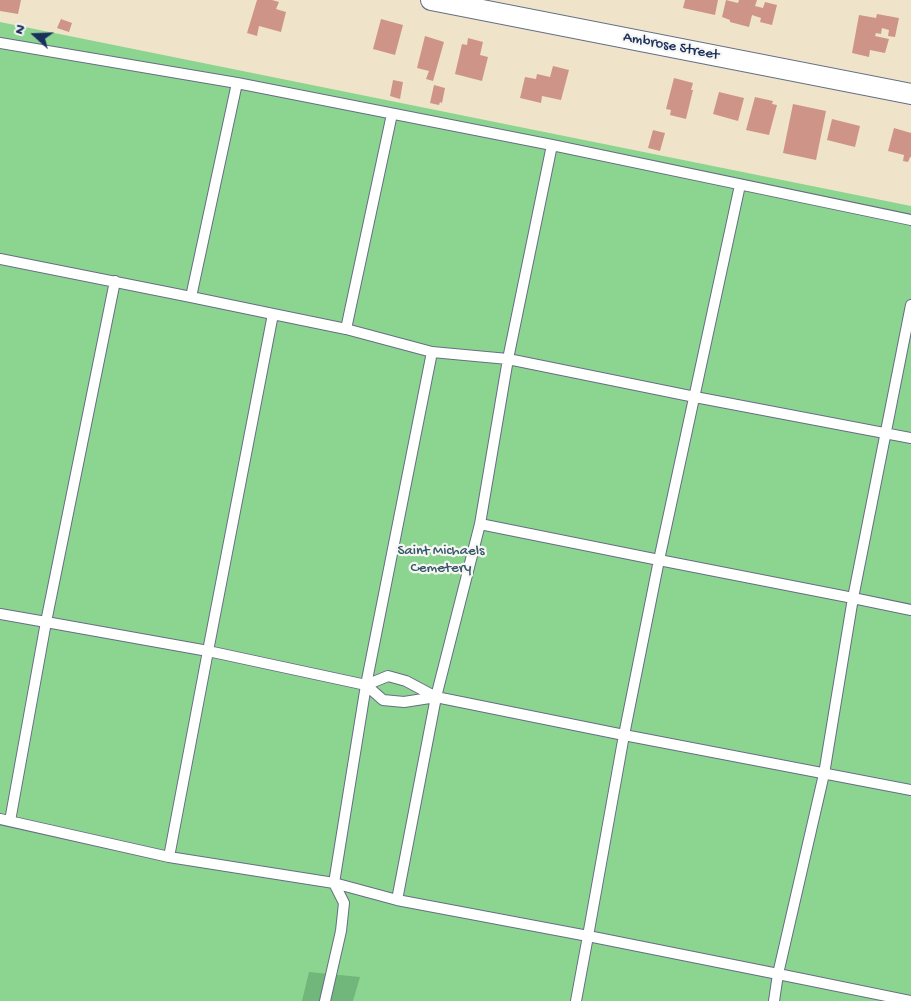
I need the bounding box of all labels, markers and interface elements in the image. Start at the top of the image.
north arrow [10,10,60,60]
text: N [11,23,30,37]
street label: Ambrose Street [622,29,720,65]
park label: Saint Michaels Cemetery [397,543,485,578]

